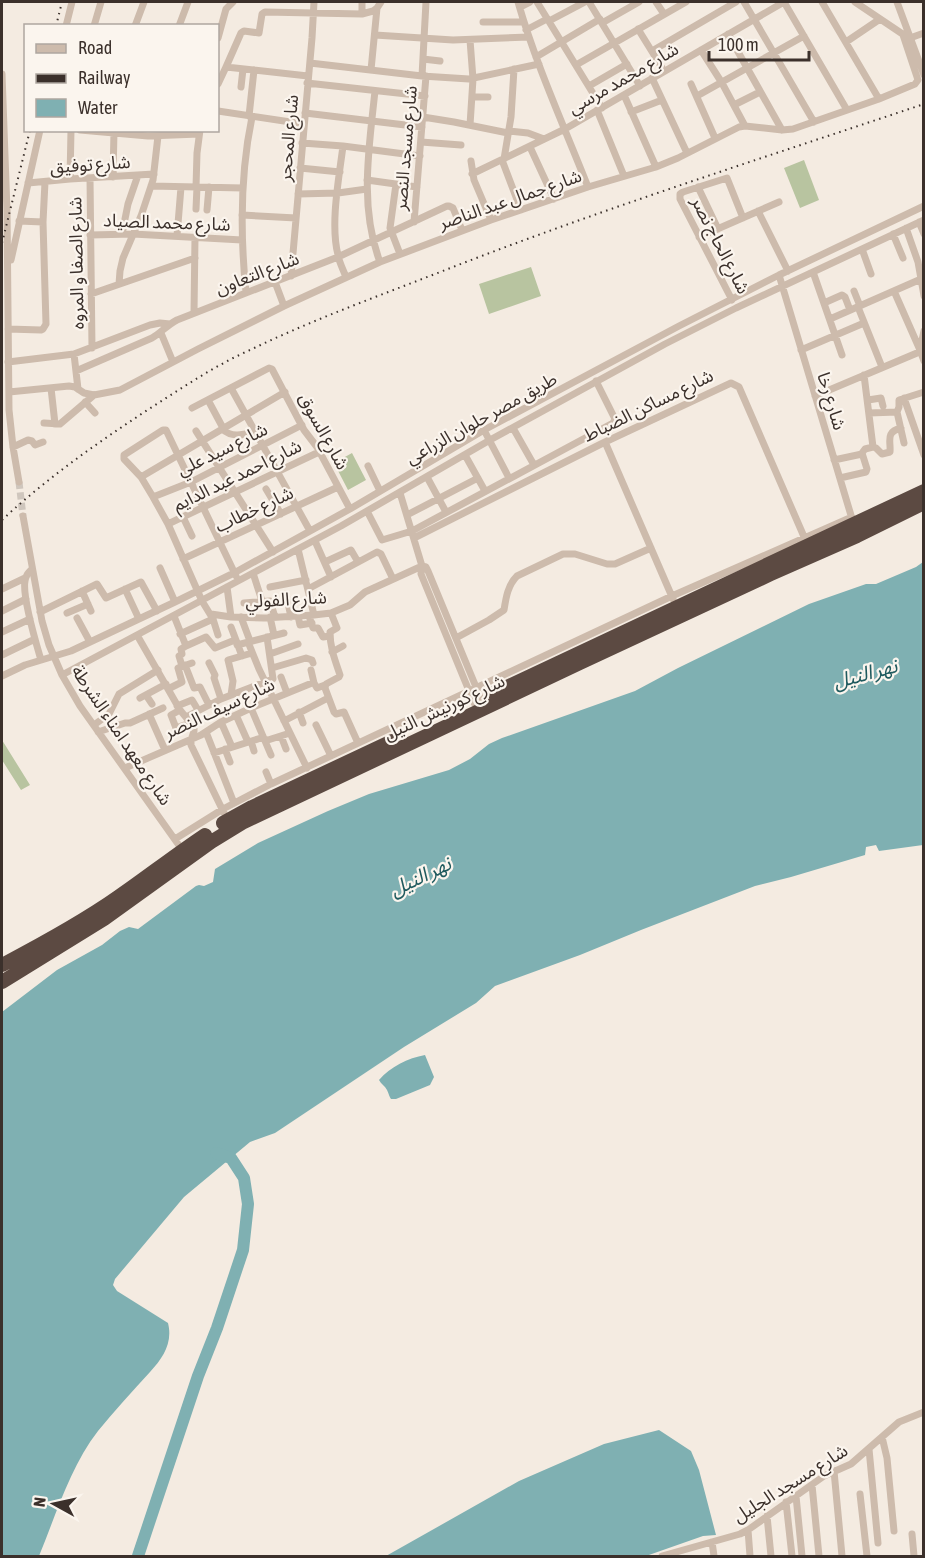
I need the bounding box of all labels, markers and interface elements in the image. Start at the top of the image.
legend [24,24,219,132]
scale bar [709,24,810,62]
text: 100 m [718,34,759,55]
text: Road [78,37,112,58]
street label: شارع محمد مرسي [564,38,684,122]
text: Railway [78,67,130,88]
street label: شارع مسجد النصر [389,85,425,213]
street label: شارع المحجر [274,94,306,184]
text: Water [78,97,118,118]
street label: شارع توفيق [49,151,131,181]
street label: شارع جمال عبد الناصر [435,165,586,237]
street label: شارع الحاج نصر [684,192,754,299]
street label: شارع الصفا و المروه [64,196,92,329]
street label: شارع محمد الصياد [103,209,231,239]
street label: شارع التعاون [212,247,303,302]
street label: شارع مساكن الضباط [579,364,718,449]
street label: طريق مصر حلوان الزراعي [402,368,562,471]
street label: شارع رخا [809,370,851,434]
street label: شارع السوق [291,389,354,475]
street label: شارع سيد علي [173,418,272,484]
street label: شارع احمد عبد الدايم [169,435,306,519]
street label: شارع خطاب [211,482,298,540]
street label: شارع الفولي [245,586,328,616]
water label: نهر النيل [831,653,901,693]
street label: شارع معهد امناء الشرطة [64,661,177,811]
street label: شارع كورنيش النيل [380,670,510,748]
street label: شارع سيف النصر [159,673,279,747]
water label: نهر النيل [386,851,456,901]
street label: شارع مسجد الجليل [729,1439,853,1530]
north arrow [24,1474,84,1534]
text: N [30,1496,49,1508]

